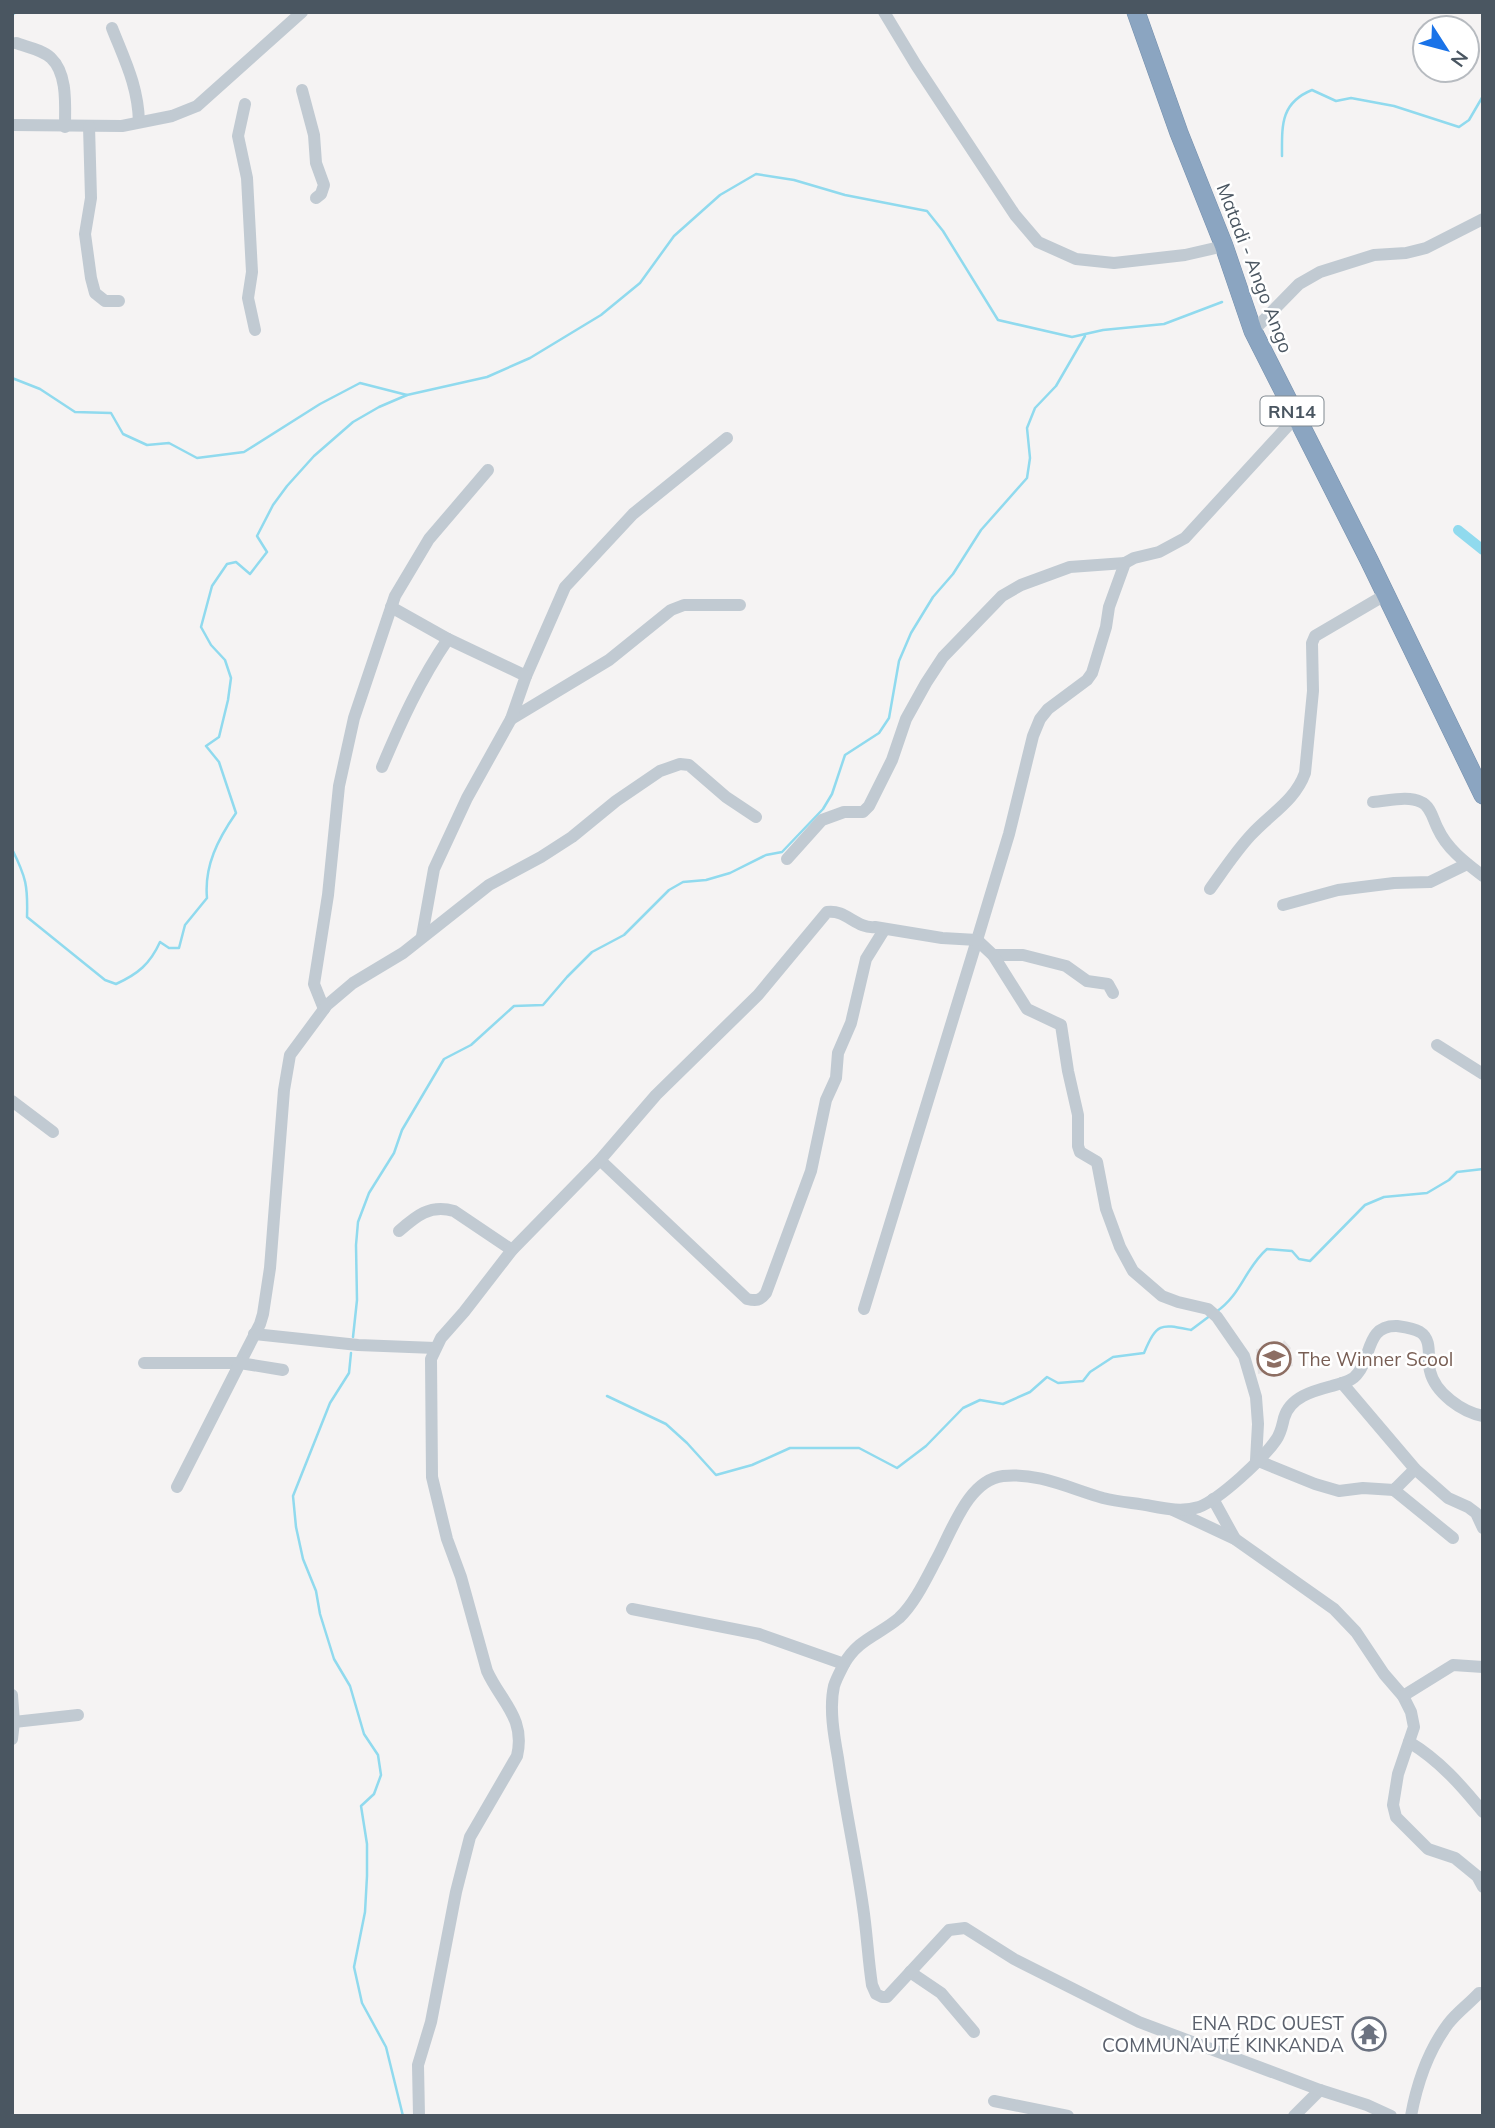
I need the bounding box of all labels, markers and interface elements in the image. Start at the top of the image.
north arrow [1411,14,1481,84]
text: N [1446,46,1474,72]
street label: Matadi - Ango Ango [1212,180,1298,356]
road number: RN14 [1260,396,1324,426]
school or university icon: The Winner Scool [1255,1340,1293,1378]
place label: The Winner Scool [1298,1347,1453,1371]
place label: ENA RDC OUEST COMMUNAUTÉ KINKANDA [1102,2011,1345,2057]
temple icon: ENA RDC OUEST COMMUNAUTÉ KINKANDA [1350,2015,1388,2053]

